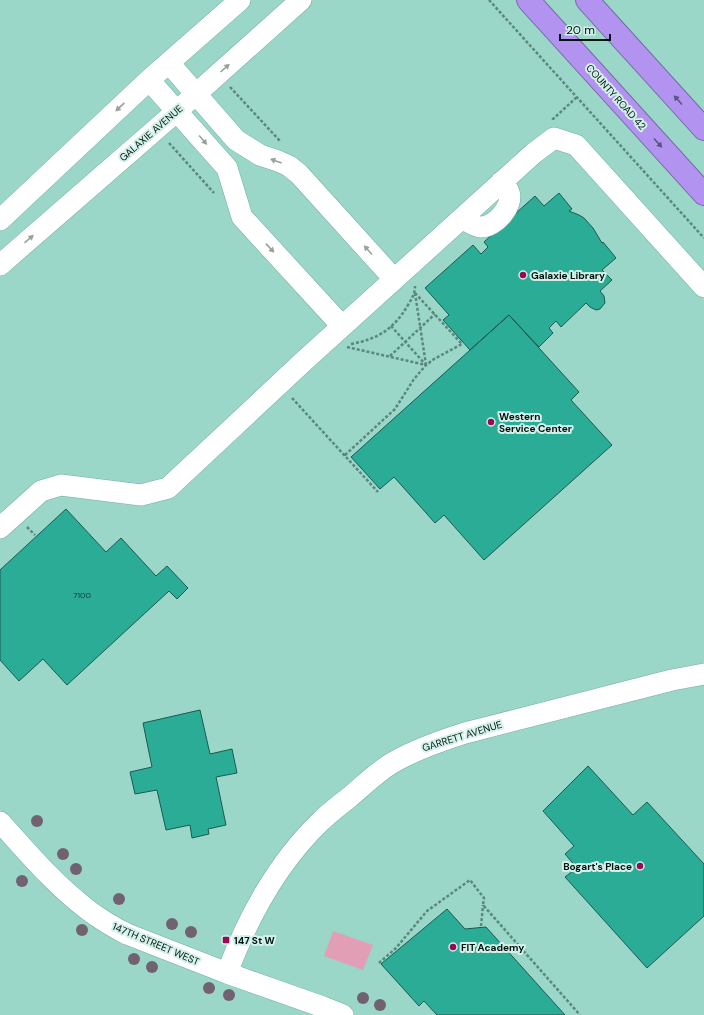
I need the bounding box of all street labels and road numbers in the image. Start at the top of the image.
street label: COUNTY ROAD 42 [583,62,649,133]
street label: GALAXIE AVENUE [117,102,186,164]
street label: GARRETT AVENUE [421,718,504,754]
street label: 147TH STREET WEST [111,920,202,968]

